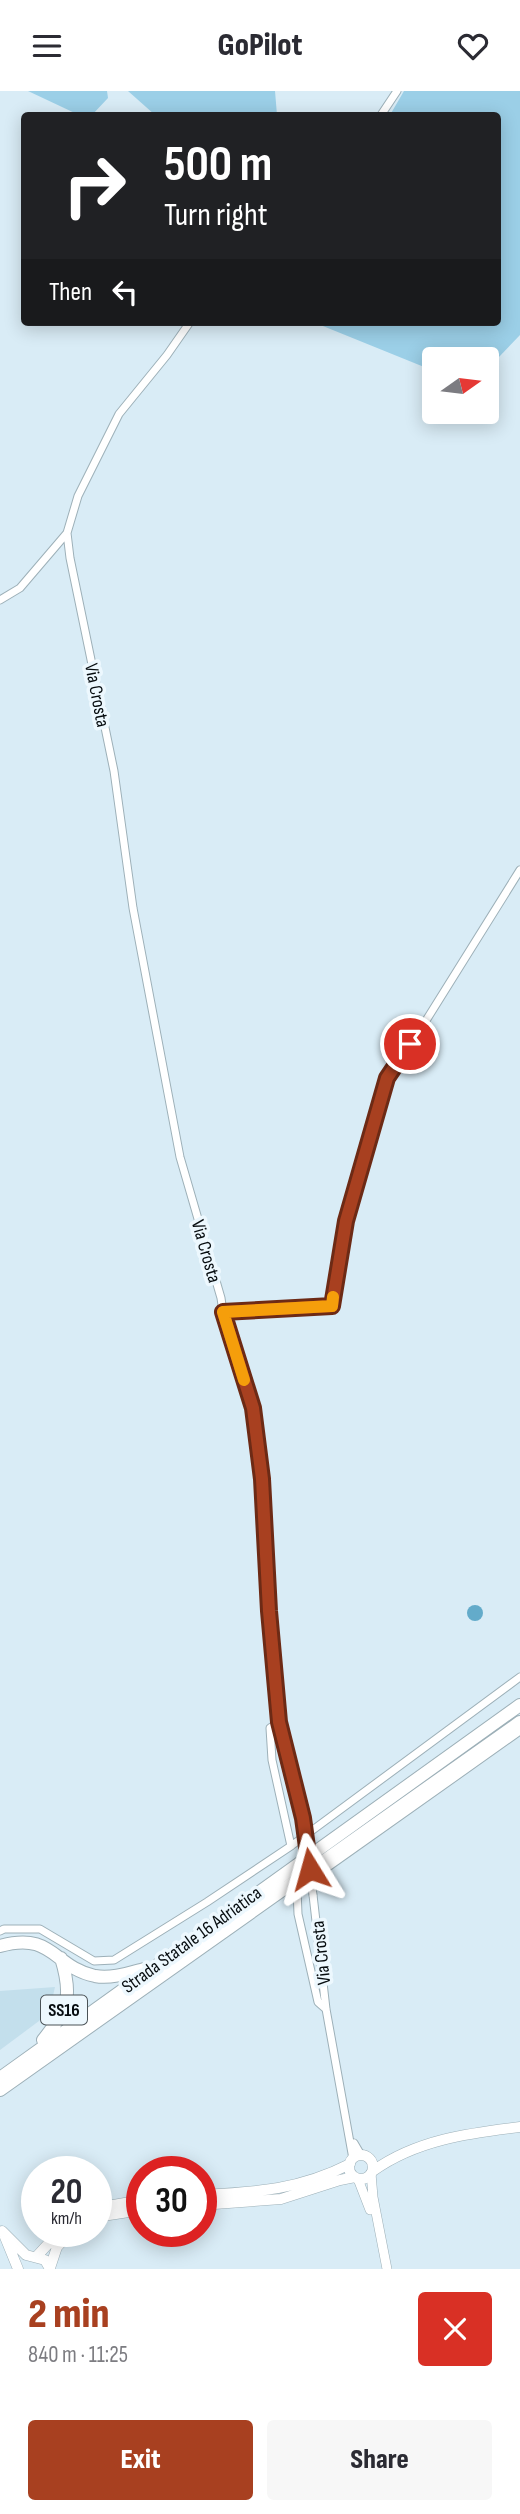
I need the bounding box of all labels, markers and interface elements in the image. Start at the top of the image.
text: GoPilot [218,26,302,65]
icon: menu [28,27,66,65]
icon: heart [454,27,492,65]
text: 500 m [164,136,272,195]
icon: right [49,140,140,231]
text: Turn right [164,196,268,235]
icon: left [106,273,144,311]
text: Then [49,277,92,308]
north arrow [422,347,499,423]
map controls [422,347,499,424]
street label: Via Crosta [79,661,114,729]
pin [380,1014,440,1074]
icon: arrive [391,1025,429,1063]
street label: Via Crosta [186,1217,225,1286]
position arrow [273,1832,347,1906]
street label: Strada Statale 16 Adriatica [118,1882,266,1999]
street label: Via Crosta [307,1920,336,1986]
road number: SS16 [41,1996,87,2025]
speed limit sign: 30 [126,2156,217,2247]
text: 20 [51,2171,83,2214]
text: km/h [51,2208,82,2229]
text: 2 min [28,2289,109,2340]
button: close [418,2292,492,2366]
text: 840 m · 11:25 [28,2341,128,2369]
button: Exit [28,2420,253,2500]
button: Share [267,2420,492,2500]

